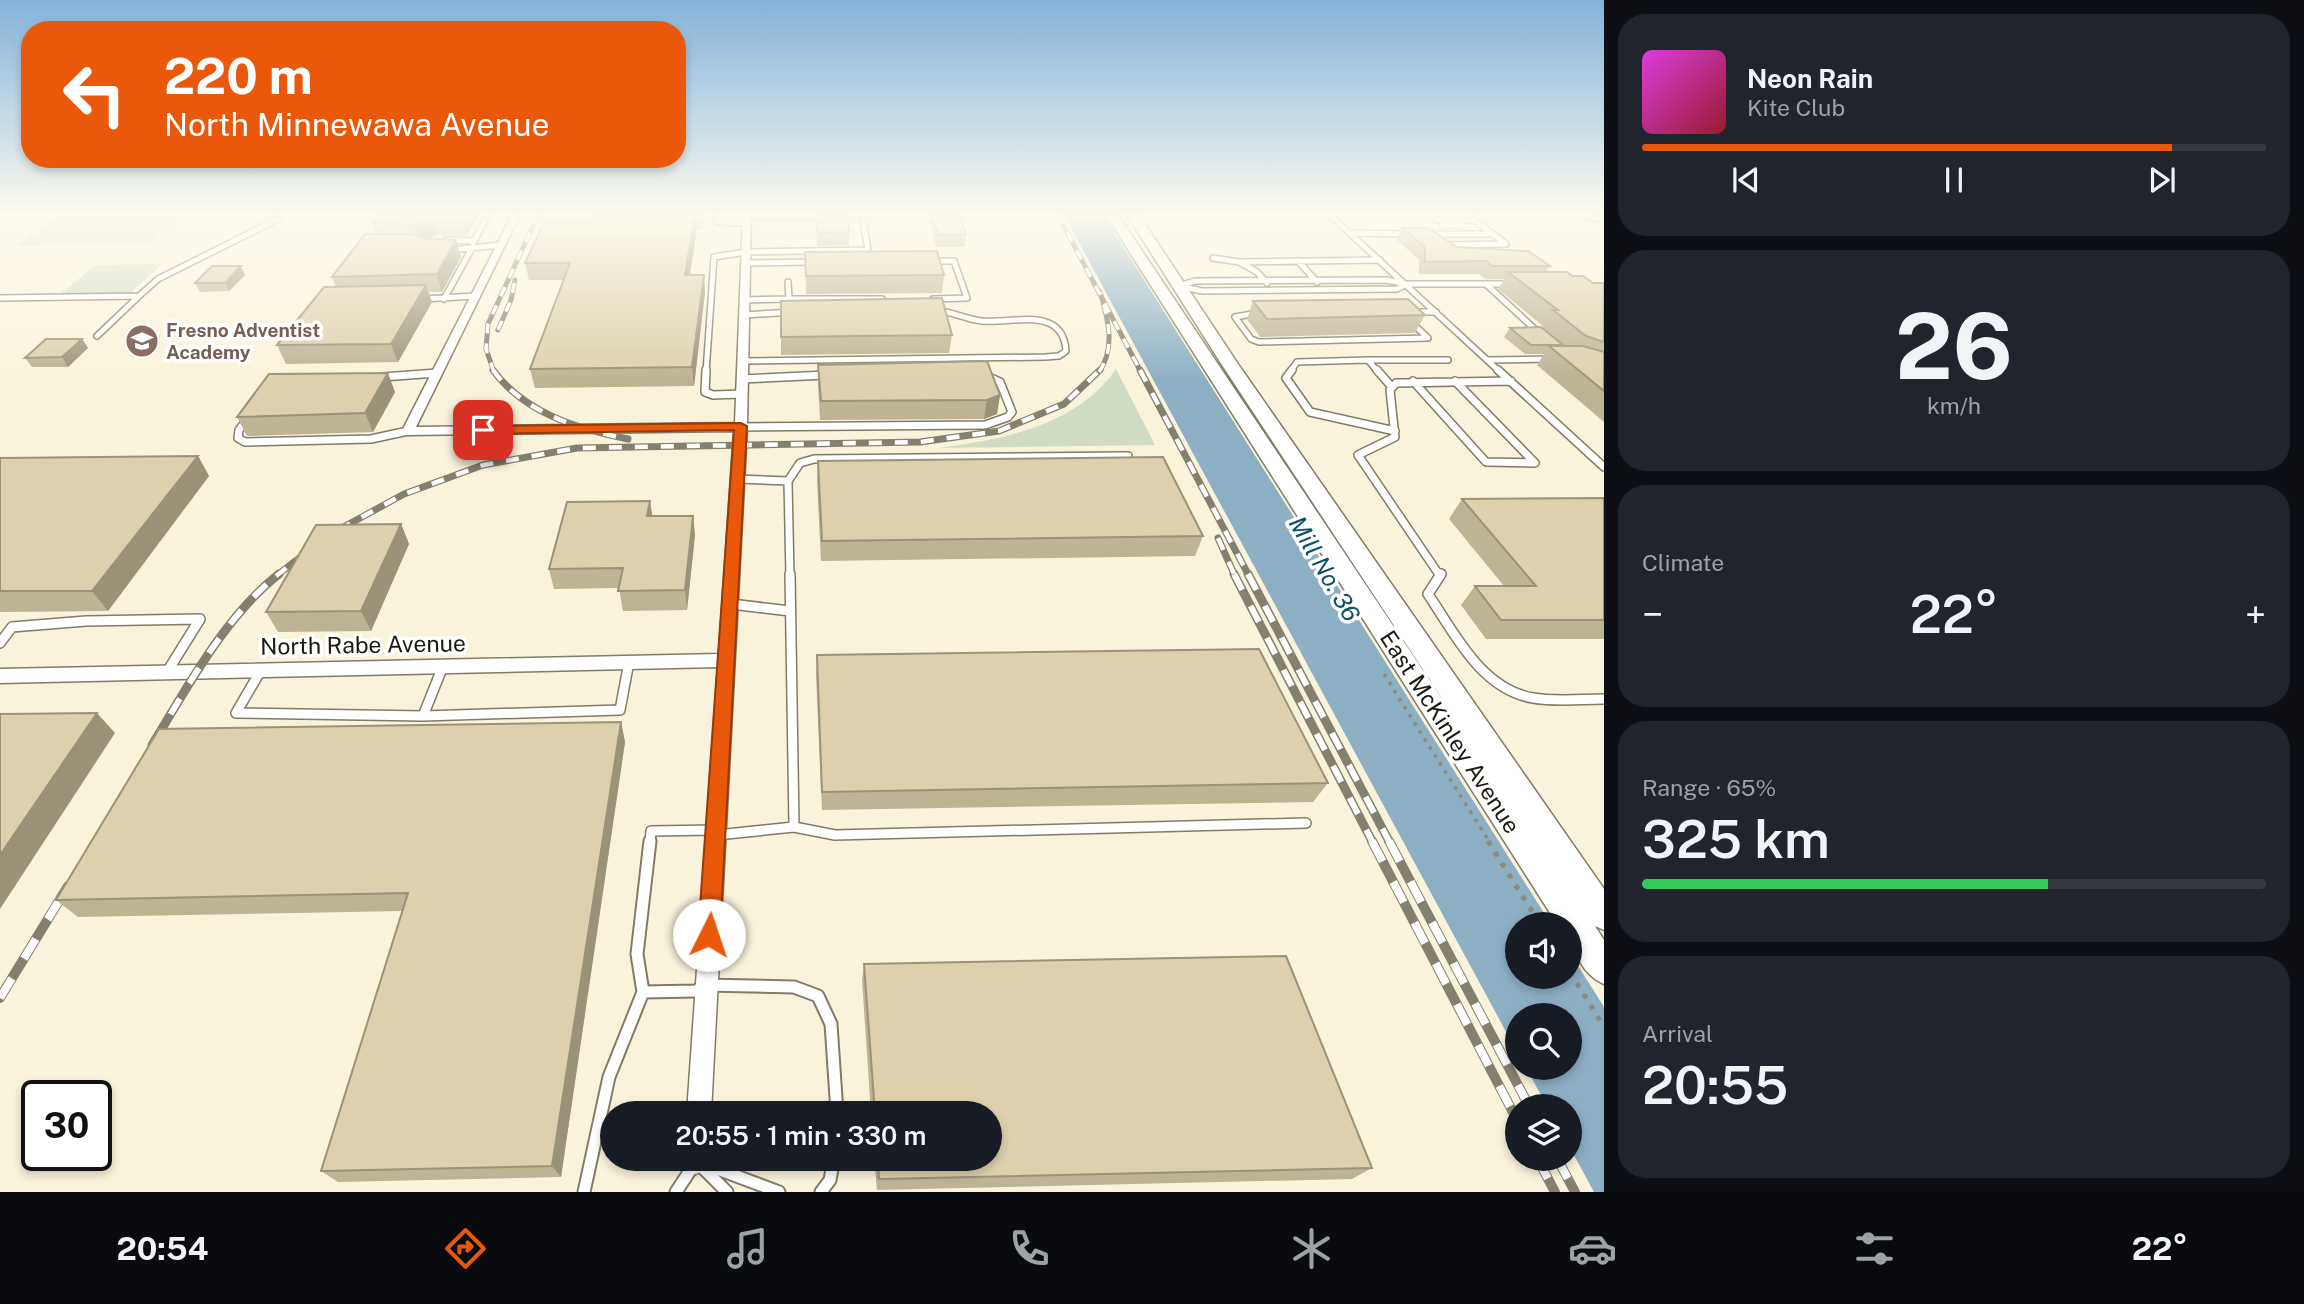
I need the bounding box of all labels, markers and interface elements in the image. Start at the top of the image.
text: 220 m [164,47,313,105]
icon: left [49,49,140,140]
text: Neon Rain [1747,63,1873,94]
text: Kite Club [1747,94,1845,121]
text: North Minnewawa Avenue [164,106,550,143]
icon: previous [1727,161,1765,199]
icon: pause [1935,161,1973,199]
icon: next [2143,161,2181,199]
text: 26 [1895,293,2013,399]
place label: Fresno Adventist Academy [166,319,320,363]
school or university icon: Fresno Adventist Academy [123,322,161,360]
text: km/h [1927,392,1981,419]
pin [453,400,513,460]
icon: arrive [464,411,502,449]
water label: Mill No. 36 [1284,511,1366,626]
text: Climate [1642,549,1724,576]
text: 22° [1910,584,1998,645]
text: − [1642,592,1663,637]
text: + [2245,592,2266,637]
street label: East McKinley Avenue [1375,625,1526,838]
street label: North Rabe Avenue [260,629,466,660]
text: Range · 65% [1642,774,1776,801]
text: 325 km [1642,809,1830,870]
position arrow [672,898,746,972]
map controls [1505,912,1582,1171]
button: sound [1505,912,1582,989]
button: search [1505,1003,1582,1080]
text: Arrival [1642,1020,1713,1047]
text: 20:55 [1642,1055,1788,1116]
speed limit sign: 30 [21,1080,112,1171]
button: layers [1505,1094,1582,1171]
text: 20:55 · 1 min · 330 m [676,1120,926,1151]
icon: directions [441,1224,490,1273]
icon: music [723,1224,772,1273]
icon: phone [1005,1224,1054,1273]
icon: climate [1287,1224,1336,1273]
icon: car [1568,1224,1617,1273]
icon: filters [1850,1224,1899,1273]
text: 20:54 [116,1230,209,1267]
text: 22° [2132,1230,2188,1267]

